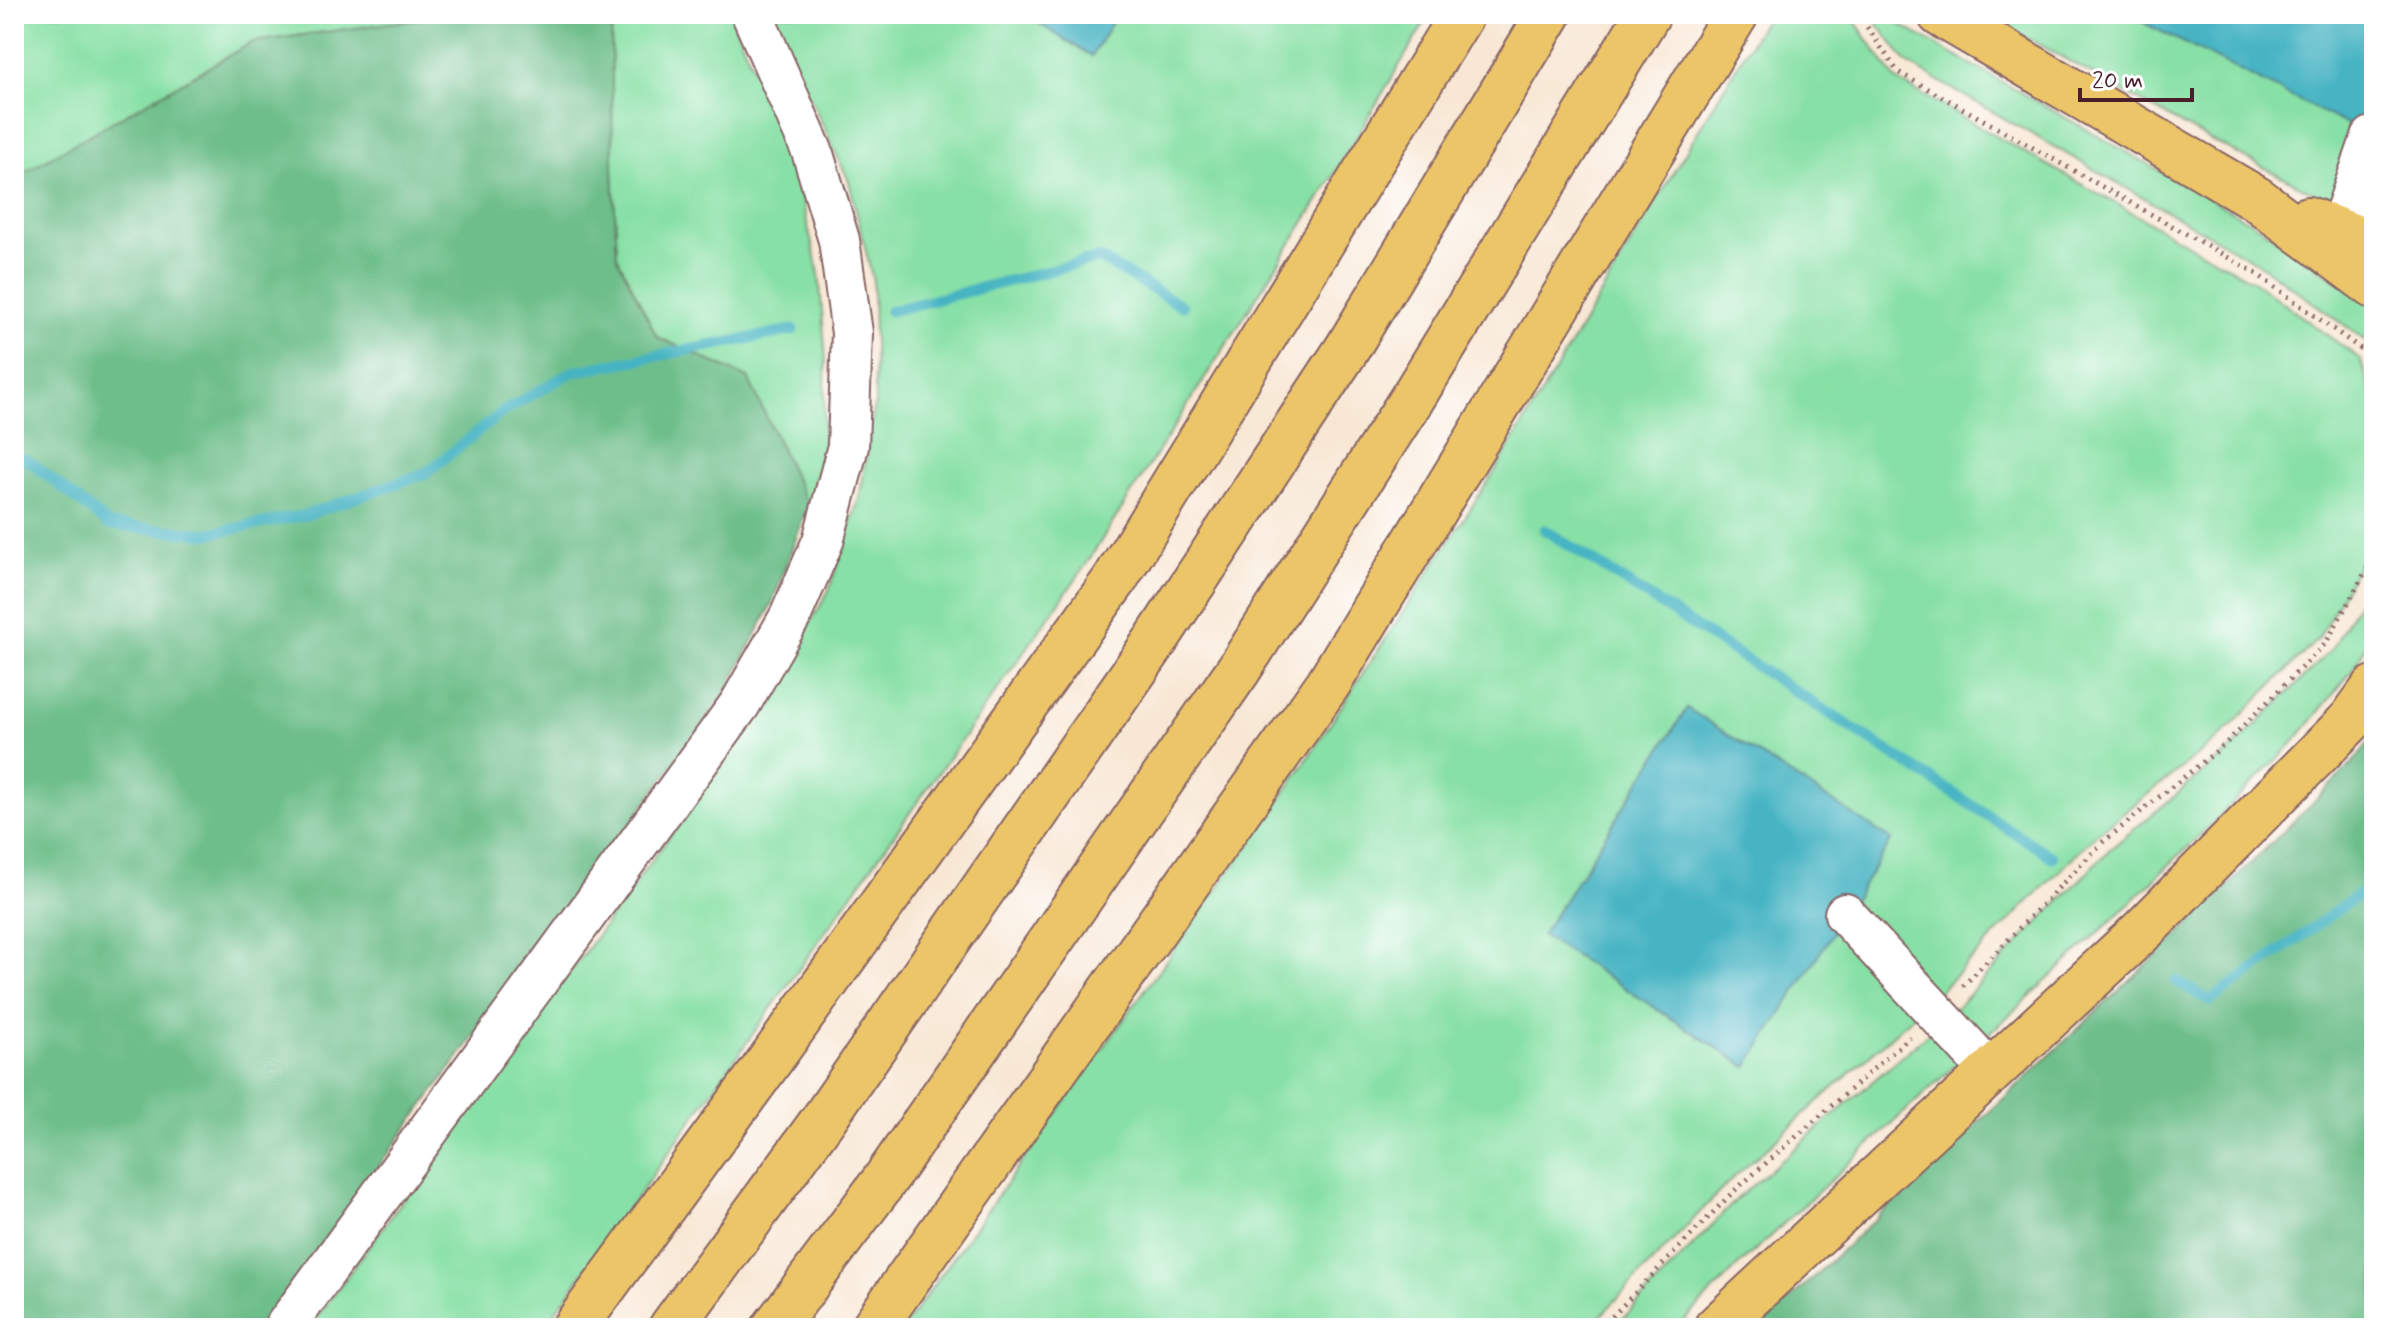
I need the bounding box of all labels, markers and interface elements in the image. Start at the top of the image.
scale bar [2080,52,2192,102]
text: 20 m [2092,66,2143,97]

